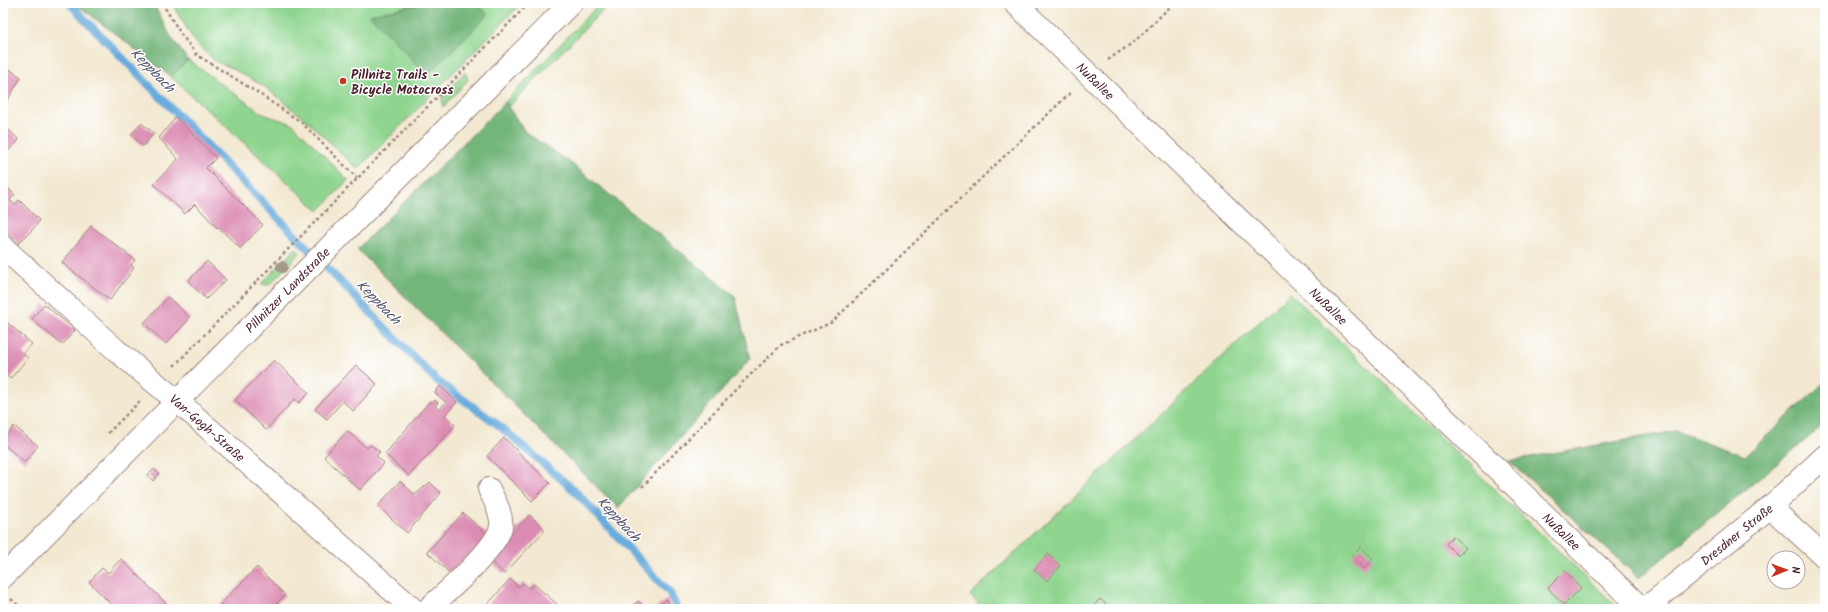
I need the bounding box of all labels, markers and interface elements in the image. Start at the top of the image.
water label: Keppbach [125,43,181,99]
street label: Nußallee [1070,58,1119,106]
place label: Pillnitz Trails - Bicycle Motocross [351,65,453,101]
marker: Pillnitz Trails - Bicycle Motocross [338,76,348,86]
street label: Pillnitzer Landstraße [241,243,336,339]
water label: Keppbach [351,275,407,331]
street label: Nußallee [1303,283,1352,331]
street label: Van-Gogh-Straße [164,390,249,468]
water label: Keppbach [591,492,646,549]
street label: Dresdner Straße [1696,499,1779,572]
street label: Nußallee [1536,508,1585,556]
north arrow [1766,550,1806,590]
text: N [1786,566,1804,574]

